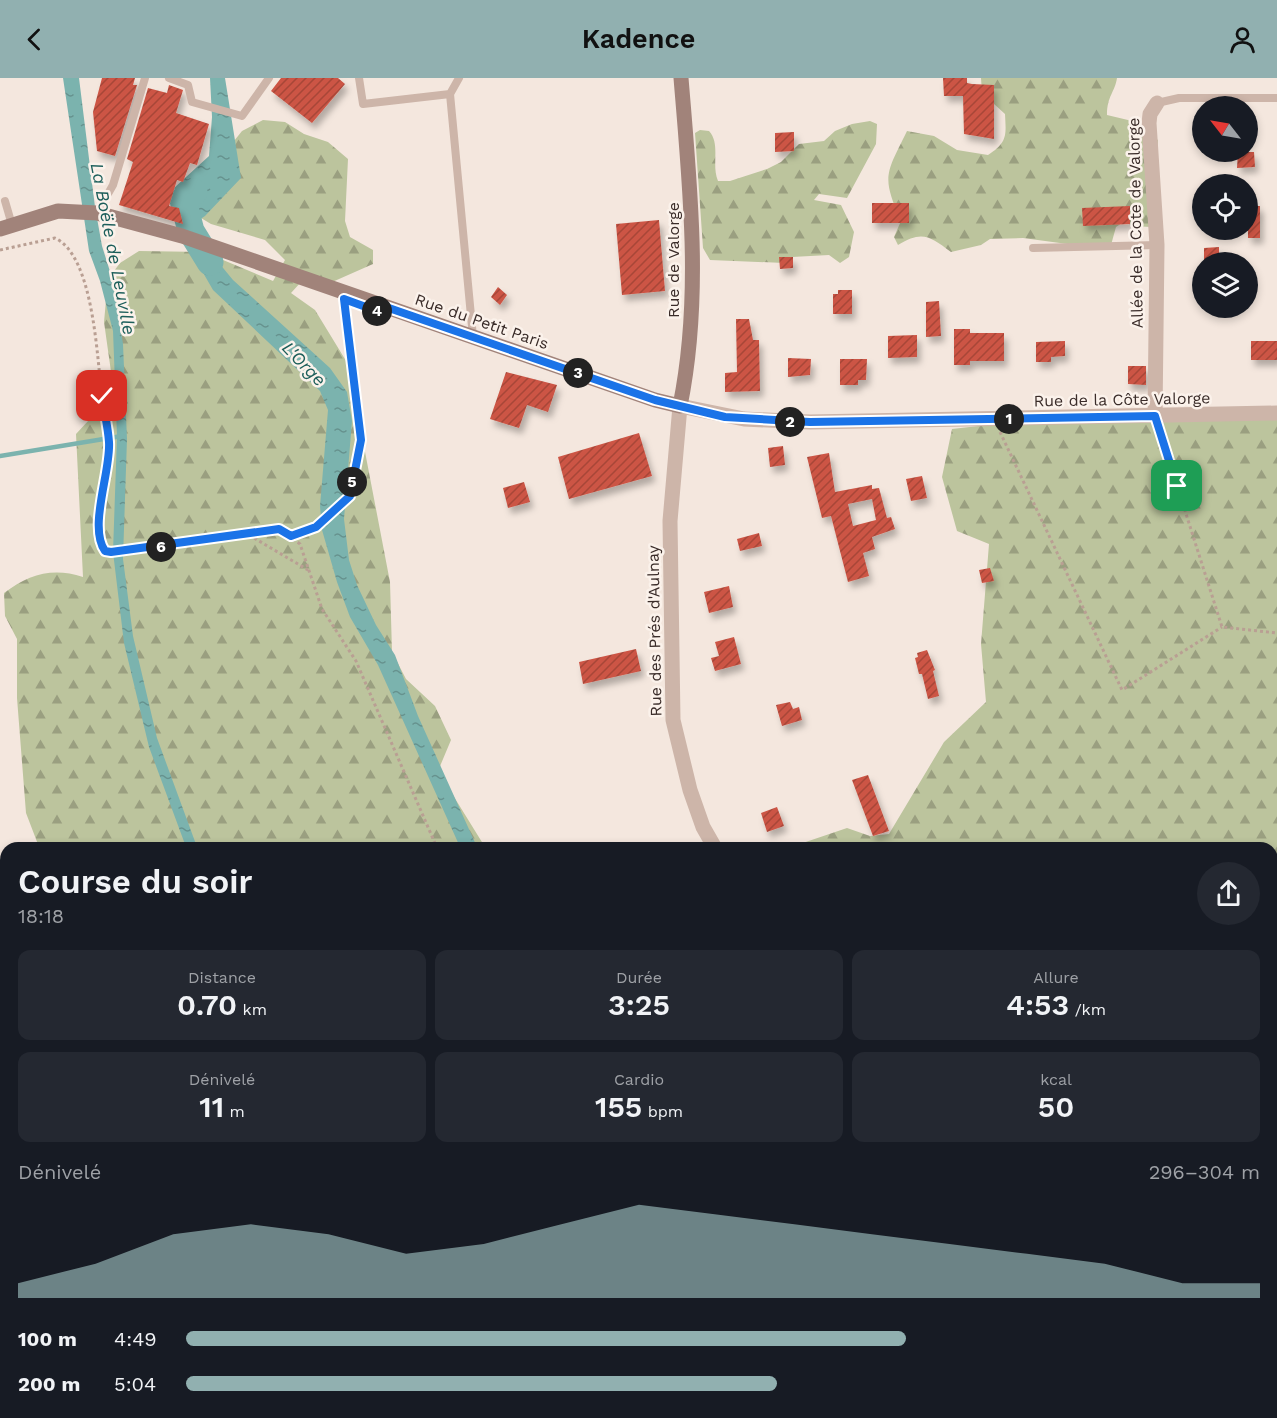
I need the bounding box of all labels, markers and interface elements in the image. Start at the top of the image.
icon: back [18,23,51,56]
text: Kadence [582,23,695,55]
icon: person [1226,23,1259,56]
north arrow [1192,96,1258,162]
map controls [1192,96,1258,318]
street label: Allée de la Cote de Valorge [1124,117,1147,329]
water label: La Boële de Leuville [87,161,140,337]
button: locate [1192,174,1258,240]
street label: Rue de Valorge [664,202,683,318]
button: layers [1192,252,1258,318]
street label: Rue du Petit Paris [412,290,551,353]
pin: 4 [362,296,392,326]
text: 4 [372,301,382,320]
water label: L'Orge [278,337,331,390]
pin: 3 [563,358,593,388]
text: 3 [573,363,583,382]
pin [76,370,127,421]
icon: check [85,379,118,412]
street label: Rue de la Côte Valorge [1033,388,1211,411]
pin: 1 [994,404,1024,434]
pin: 2 [775,407,805,437]
text: 1 [1006,409,1012,428]
text: 2 [785,412,795,431]
pin [1151,460,1202,511]
pin: 5 [337,467,367,497]
icon: arrive [1160,469,1193,502]
text: 5 [347,472,357,491]
pin: 6 [146,532,176,562]
text: 6 [156,537,166,556]
street label: Rue des Prés d'Aulnay [643,544,665,717]
text: Course du soir [18,862,253,901]
button: share [1197,862,1260,925]
text: 18:18 [18,904,64,928]
text: Distance [188,968,256,987]
text: Durée [616,968,662,987]
text: Allure [1033,968,1079,987]
text: 0.70 [177,987,237,1022]
text: 3:25 [608,987,670,1022]
text: 4:53 [1006,987,1069,1022]
text: km [237,1000,267,1019]
text: /km [1069,1000,1106,1019]
text: Dénivelé [189,1070,255,1089]
text: Cardio [614,1070,664,1089]
text: kcal [1040,1070,1072,1089]
text: 11 [199,1089,224,1124]
text: 155 [595,1089,642,1124]
text: 50 [1038,1089,1074,1124]
text: m [224,1102,245,1121]
text: bpm [642,1102,683,1121]
text: Dénivelé [18,1160,101,1184]
text: 296–304 m [1149,1160,1260,1184]
text: 100 m [18,1327,77,1351]
text: 4:49 [114,1327,157,1351]
text: 200 m [18,1372,80,1396]
text: 5:04 [114,1372,156,1396]

